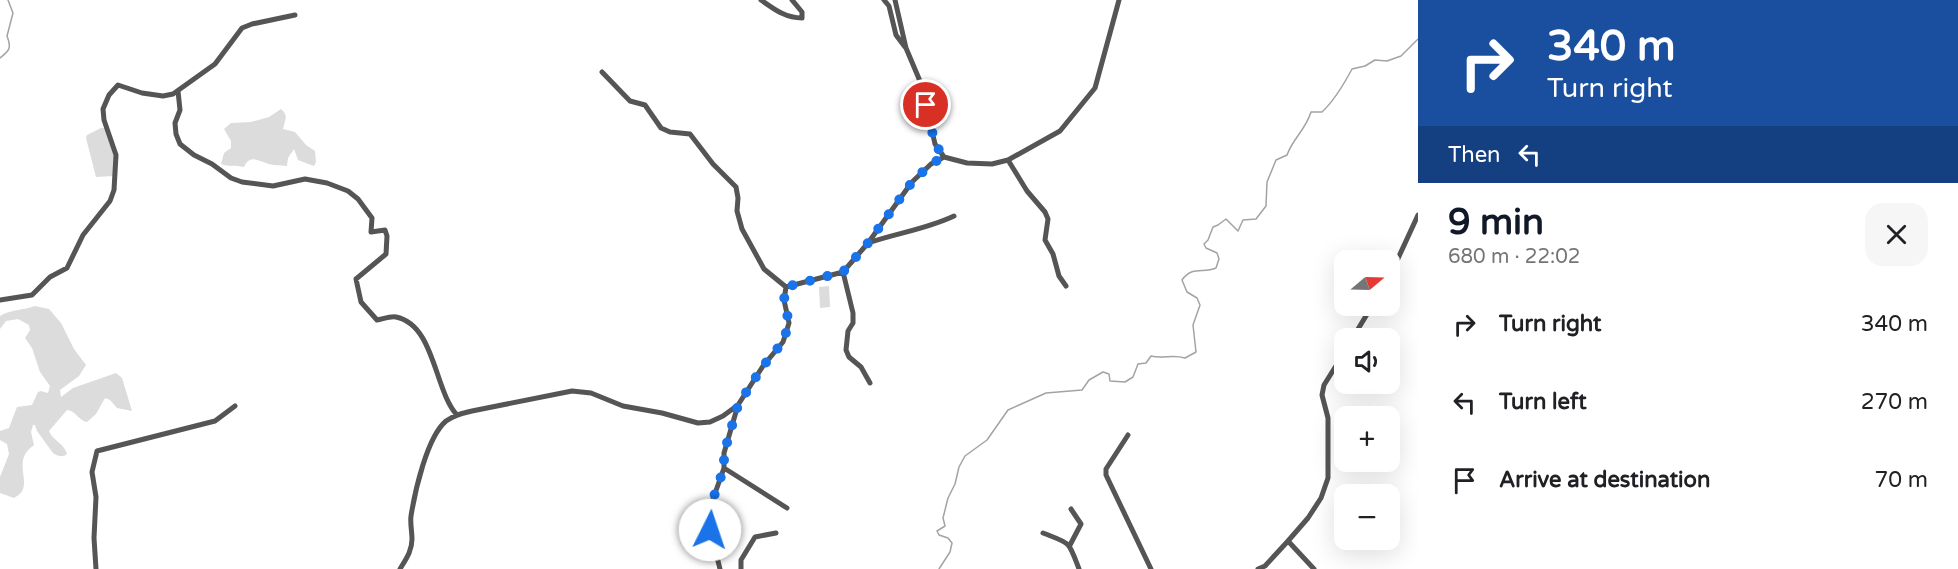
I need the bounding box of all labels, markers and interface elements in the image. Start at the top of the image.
text: 340 m [1547,21,1676,72]
icon: right [1448,24,1526,102]
text: Turn right [1547,72,1673,105]
pin [900,79,951,130]
icon: arrive [909,88,942,121]
icon: left [1513,138,1546,171]
text: Then [1448,142,1501,168]
text: 9 min [1448,201,1544,244]
button: close [1865,203,1928,266]
text: 680 m · 22:02 [1448,245,1580,269]
north arrow [1334,250,1400,316]
map controls [1334,250,1400,550]
icon: right [1448,308,1481,341]
text: Turn right [1499,311,1601,337]
text: 340 m [1861,311,1928,337]
button: sound [1334,328,1400,394]
icon: left [1448,386,1481,419]
text: Turn left [1499,389,1587,415]
text: 270 m [1861,389,1928,415]
button: + [1334,406,1400,472]
icon: arrive [1448,464,1481,497]
text: Arrive at destination [1499,467,1710,493]
text: 70 m [1874,467,1928,493]
button: − [1334,484,1400,550]
position arrow [678,498,742,562]

